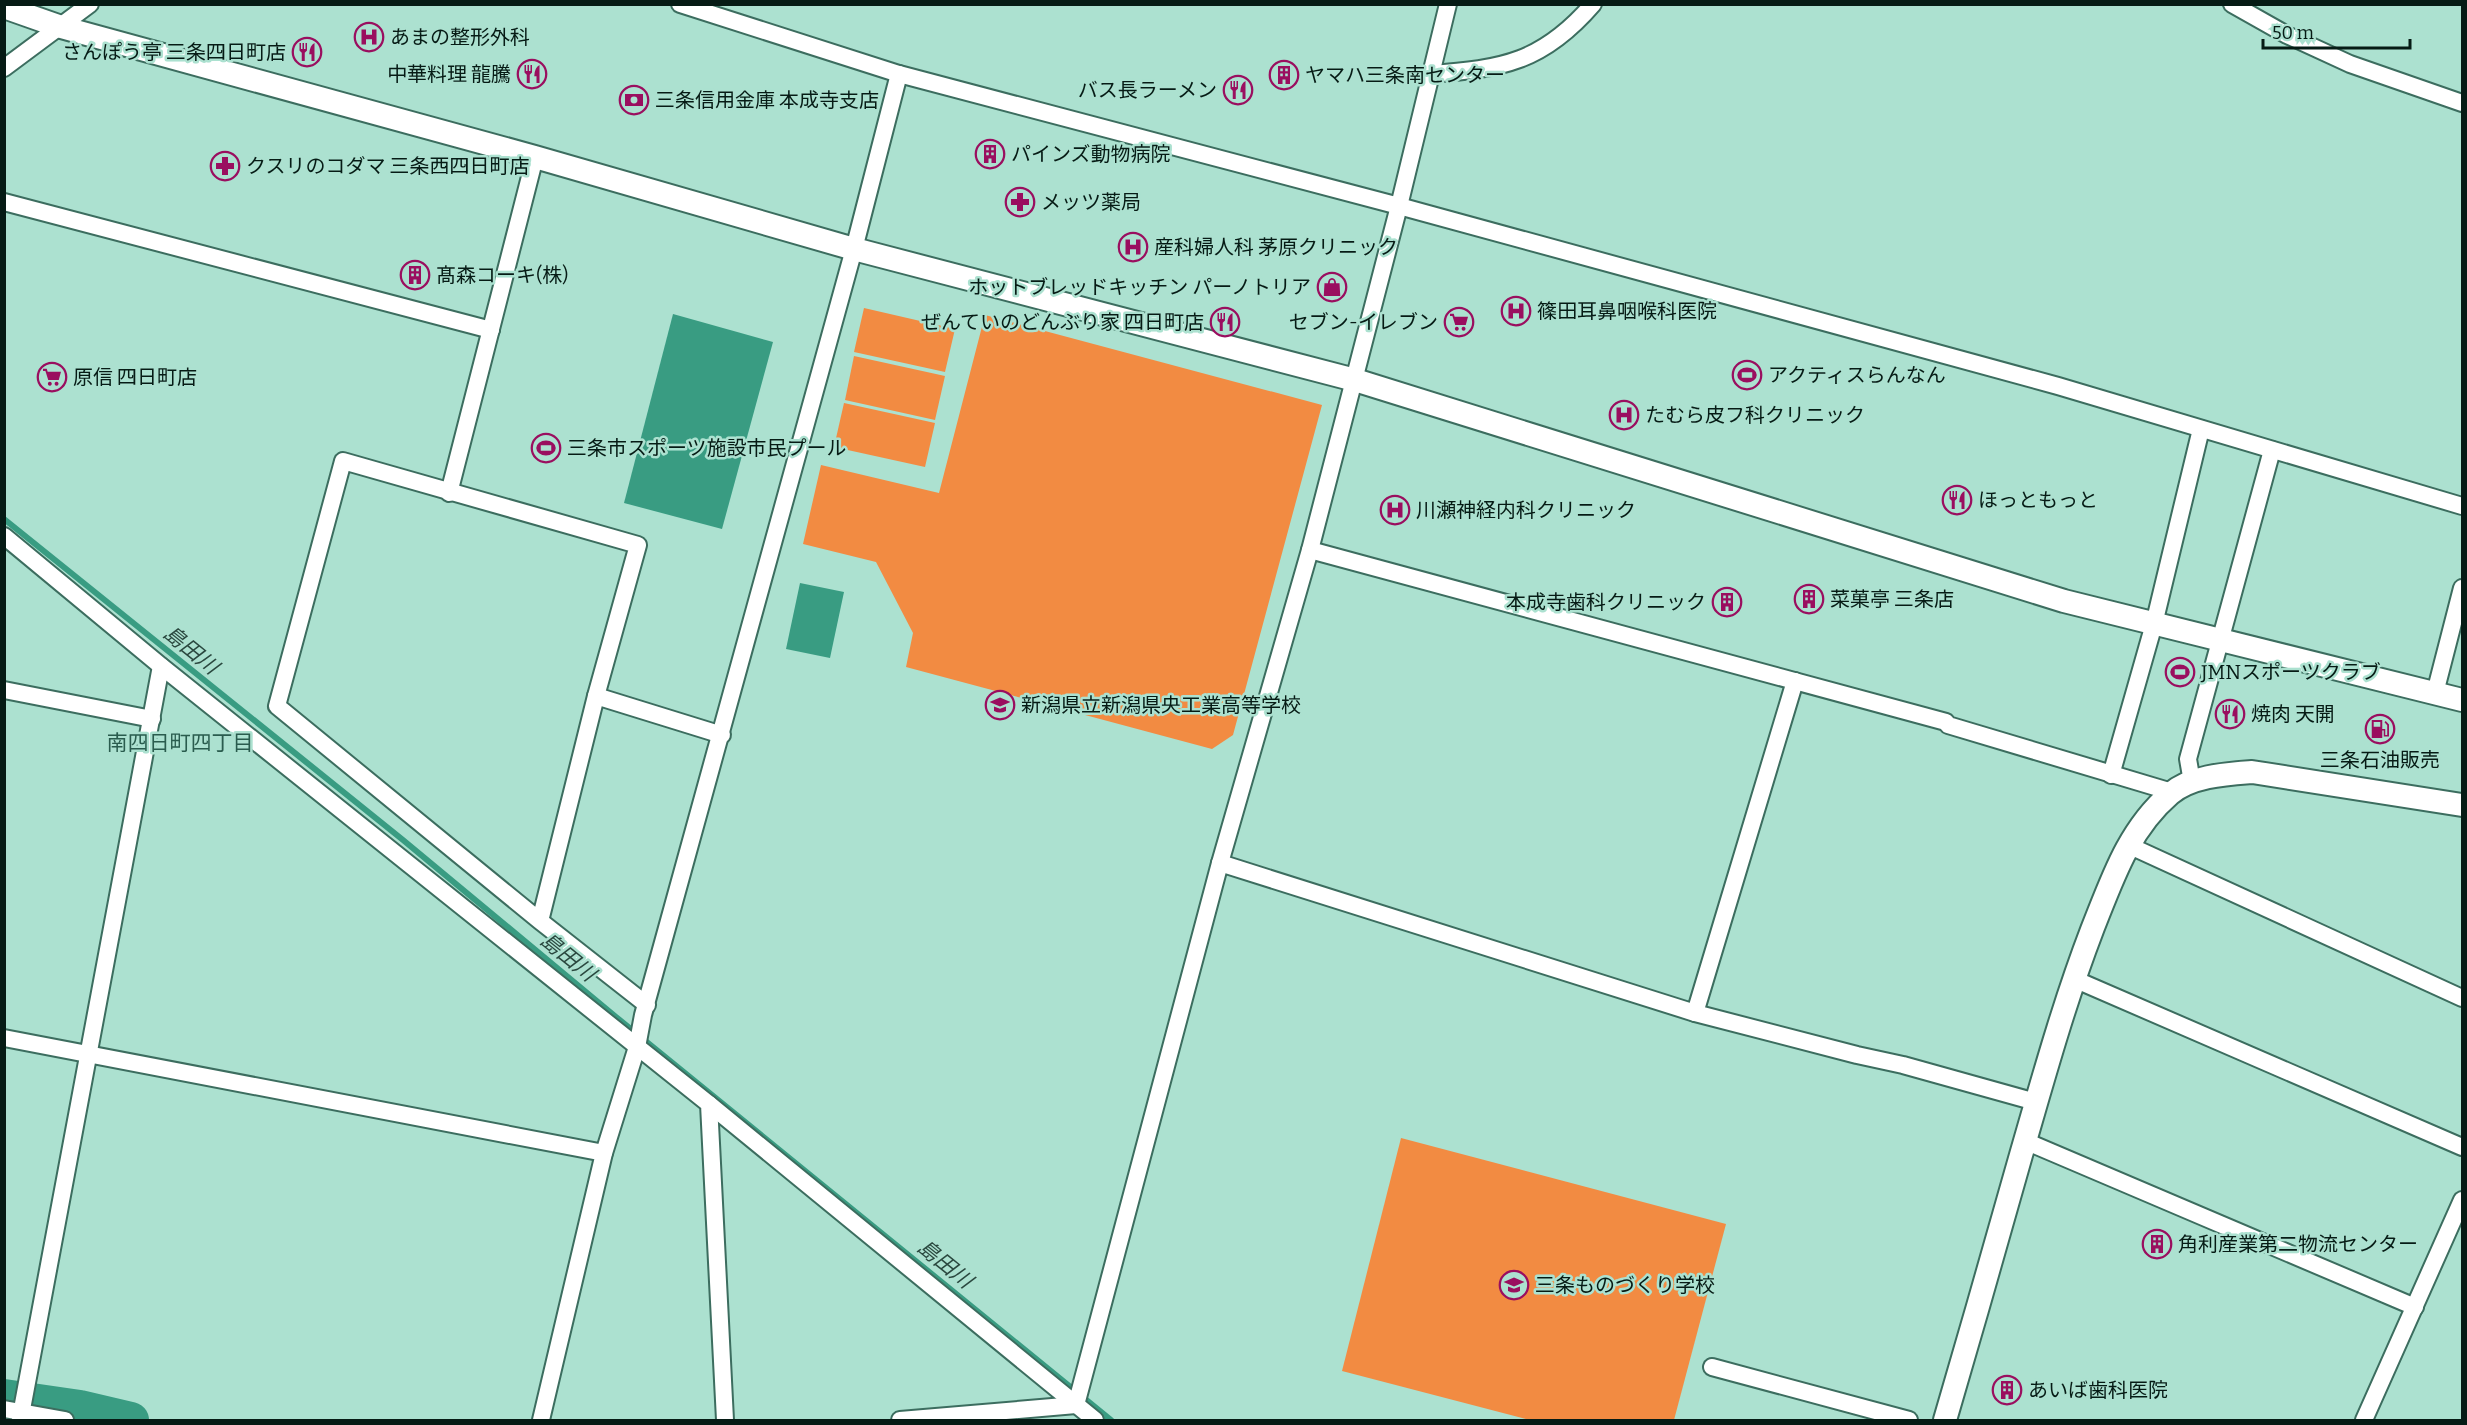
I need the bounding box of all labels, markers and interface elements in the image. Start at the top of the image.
scale bar [2263,12,2410,50]
hospital icon: あまの整形外科 [353,21,385,53]
text: 50 m [2272,22,2314,44]
place label: あまの整形外科 [390,25,530,49]
restaurant icon: さんぽう亭 三条四日町店 [291,36,323,68]
place label: さんぽう亭 三条四日町店 [62,40,286,64]
restaurant icon: 中華料理 龍騰 [516,58,548,90]
building icon: ヤマハ三条南センター [1268,59,1300,91]
place label: 中華料理 龍騰 [387,62,511,86]
place label: ヤマハ三条南センター [1305,63,1505,87]
restaurant icon: バス長ラーメン [1222,74,1254,106]
place label: バス長ラーメン [1078,78,1217,102]
bank icon: 三条信用金庫 本成寺支店 [618,84,650,116]
place label: 三条信用金庫 本成寺支店 [655,88,879,112]
building icon: パインズ動物病院 [974,138,1006,170]
place label: パインズ動物病院 [1011,142,1171,166]
pharmacy icon: クスリのコダマ 三条西四日町店 [209,150,241,182]
place label: クスリのコダマ 三条西四日町店 [246,154,529,178]
pharmacy icon: メッツ薬局 [1004,186,1036,218]
place label: メッツ薬局 [1041,190,1141,214]
hospital icon: 産科婦人科 茅原クリニック [1117,231,1149,263]
place label: 産科婦人科 茅原クリニック [1154,235,1398,259]
building icon: 髙森コーキ(株) [399,259,431,291]
place label: 髙森コーキ(株) [436,263,568,287]
shop icon: ホットブレッドキッチン パーノトリア [1316,271,1348,303]
place label: ホットブレッドキッチン パーノトリア [968,275,1311,299]
hospital icon: 篠田耳鼻咽喉科医院 [1500,295,1532,327]
place label: 篠田耳鼻咽喉科医院 [1537,299,1717,323]
restaurant icon: ぜんていのどんぶり家 四日町店 [1209,306,1241,338]
supermarket icon: セブン-イレブン [1443,306,1475,338]
place label: ぜんていのどんぶり家 四日町店 [921,310,1204,334]
place label: セブン-イレブン [1289,310,1438,334]
sports icon: アクティスらんなん [1731,359,1763,391]
supermarket icon: 原信 四日町店 [36,361,68,393]
place label: アクティスらんなん [1768,363,1946,387]
place label: 原信 四日町店 [73,365,197,389]
hospital icon: たむら皮フ科クリニック [1608,399,1640,431]
place label: たむら皮フ科クリニック [1645,403,1865,427]
sports icon: 三条市スポーツ施設市民プール [530,432,562,464]
place label: 三条市スポーツ施設市民プール [567,436,847,460]
restaurant icon: ほっともっと [1941,484,1973,516]
place label: ほっともっと [1978,488,2098,512]
hospital icon: 川瀬神経内科クリニック [1379,494,1411,526]
place label: 川瀬神経内科クリニック [1416,498,1636,522]
building icon: 菜菓亭 三条店 [1793,583,1825,615]
building icon: 本成寺歯科クリニック [1711,586,1743,618]
place label: 菜菓亭 三条店 [1830,587,1954,611]
place label: 本成寺歯科クリニック [1506,590,1706,614]
water label: 島田川 [158,620,225,681]
sports icon: JMNスポーツクラブ [2164,656,2196,688]
place label: JMNスポーツクラブ [2200,660,2381,684]
school or university icon: 新潟県立新潟県央工業高等学校 [984,689,1016,721]
place label: 新潟県立新潟県央工業高等学校 [1021,693,1301,717]
restaurant icon: 焼肉 天開 [2214,698,2246,730]
place label: 焼肉 天開 [2251,702,2335,726]
fuel station icon: 三条石油販売 [2364,713,2396,745]
district label: 南四日町四丁目 [107,730,254,756]
place label: 三条石油販売 [2320,748,2440,772]
water label: 島田川 [535,927,602,988]
building icon: 角利産業第二物流センター [2141,1228,2173,1260]
place label: 角利産業第二物流センター [2178,1232,2418,1256]
water label: 島田川 [912,1234,979,1295]
school or university icon: 三条ものづくり学校 [1498,1269,1530,1301]
place label: 三条ものづくり学校 [1535,1273,1715,1297]
building icon: あいば歯科医院 [1991,1374,2023,1406]
place label: あいば歯科医院 [2028,1378,2168,1402]

